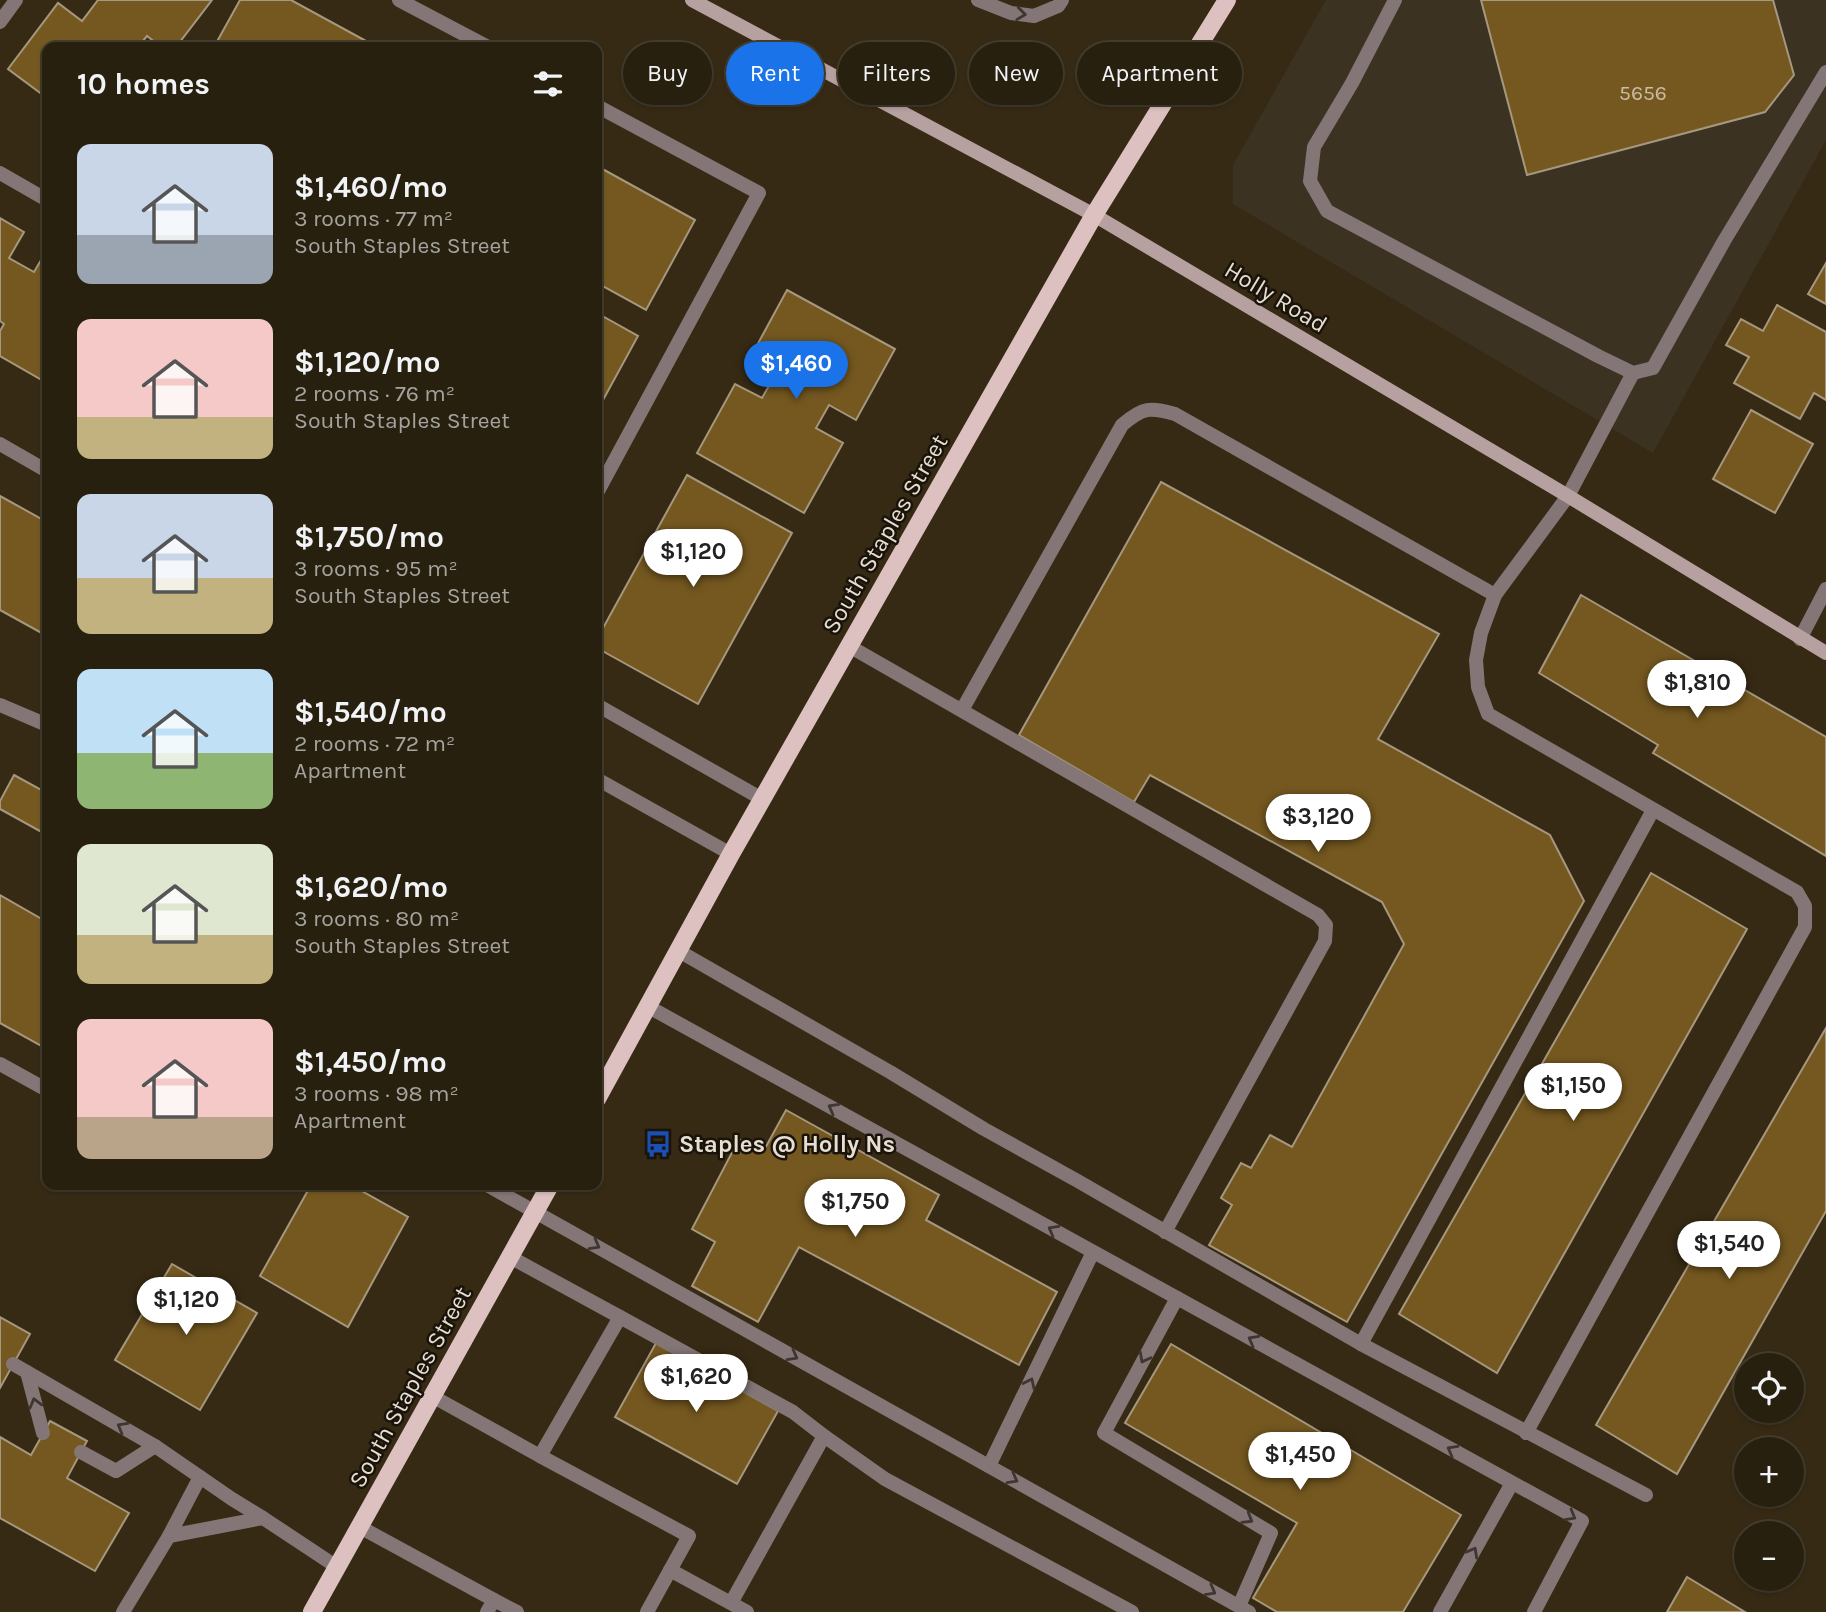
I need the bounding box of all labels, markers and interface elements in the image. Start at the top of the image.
one-way arrow [1015,7,1027,22]
chip: Buy [623,42,712,105]
chip: Rent [726,42,824,105]
chip: Filters [838,42,955,105]
chip: New [969,42,1063,105]
chip: Apartment [1077,42,1242,105]
icon: filters [529,65,567,103]
text: 10 homes [77,66,210,102]
house number: 5656 [1619,81,1667,105]
text: $1,460/mo [294,169,448,205]
icon: home [133,172,217,256]
text: 3 rooms · 77 m² [294,205,453,232]
text: South Staples Street [294,232,510,259]
street label: Holly Road [1220,255,1332,339]
pin: $1,460 [739,342,853,401]
text: $1,120/mo [294,344,440,380]
icon: home [133,347,217,431]
text: $1,460 [760,350,832,377]
text: 2 rooms · 76 m² [294,380,455,407]
text: South Staples Street [294,407,510,434]
street label: South Staples Street [817,429,953,639]
text: $1,750/mo [294,519,444,555]
icon: home [133,522,217,606]
pin: $1,120 [636,530,750,589]
text: $1,120 [660,538,726,565]
text: 3 rooms · 95 m² [294,555,458,582]
text: South Staples Street [294,582,510,609]
pin: $1,810 [1640,660,1754,720]
text: $1,810 [1663,669,1731,696]
text: $1,540/mo [294,694,447,730]
icon: home [133,697,217,781]
text: 2 rooms · 72 m² [294,730,455,757]
text: Apartment [294,757,406,784]
pin: $3,120 [1261,794,1375,854]
text: $3,120 [1282,803,1354,830]
text: $1,620/mo [294,869,448,905]
icon: home [133,872,217,956]
text: 3 rooms · 80 m² [294,905,459,932]
text: South Staples Street [294,932,510,959]
text: $1,450/mo [294,1044,447,1080]
icon: home [133,1047,217,1131]
pin: $1,150 [1516,1064,1630,1123]
text: $1,150 [1540,1072,1606,1099]
text: 3 rooms · 98 m² [294,1080,459,1107]
one-way arrow [828,1103,840,1116]
text: Apartment [294,1107,406,1134]
bus stop icon: Staples @ Holly Ns [643,1129,673,1159]
place label: Staples @ Holly Ns [679,1130,895,1158]
pin: $1,750 [798,1180,912,1239]
text: $1,750 [820,1188,890,1215]
pin: $1,540 [1672,1222,1786,1281]
one-way arrow [1048,1225,1061,1238]
text: $1,540 [1693,1230,1765,1257]
one-way arrow [587,1237,600,1250]
pin: $1,120 [129,1278,243,1337]
street label: South Staples Street [343,1282,477,1492]
text: $1,120 [153,1286,219,1313]
one-way arrow [1247,1335,1260,1348]
one-way arrow [786,1348,798,1361]
one-way arrow [1139,1351,1153,1363]
map controls [1734,1353,1804,1591]
button: locate [1734,1353,1804,1423]
pin: $1,620 [639,1354,753,1414]
text: $1,620 [660,1363,732,1390]
one-way arrow [1021,1378,1035,1390]
one-way arrow [29,1397,43,1409]
one-way arrow [117,1422,129,1435]
pin: $1,450 [1243,1432,1357,1492]
button: + [1734,1437,1804,1507]
text: $1,450 [1264,1441,1336,1468]
one-way arrow [1447,1445,1459,1458]
one-way arrow [1006,1471,1018,1484]
one-way arrow [1564,1508,1577,1521]
one-way arrow [1240,1511,1253,1524]
button: − [1734,1521,1804,1591]
one-way arrow [1465,1547,1478,1560]
one-way arrow [1204,1583,1217,1596]

